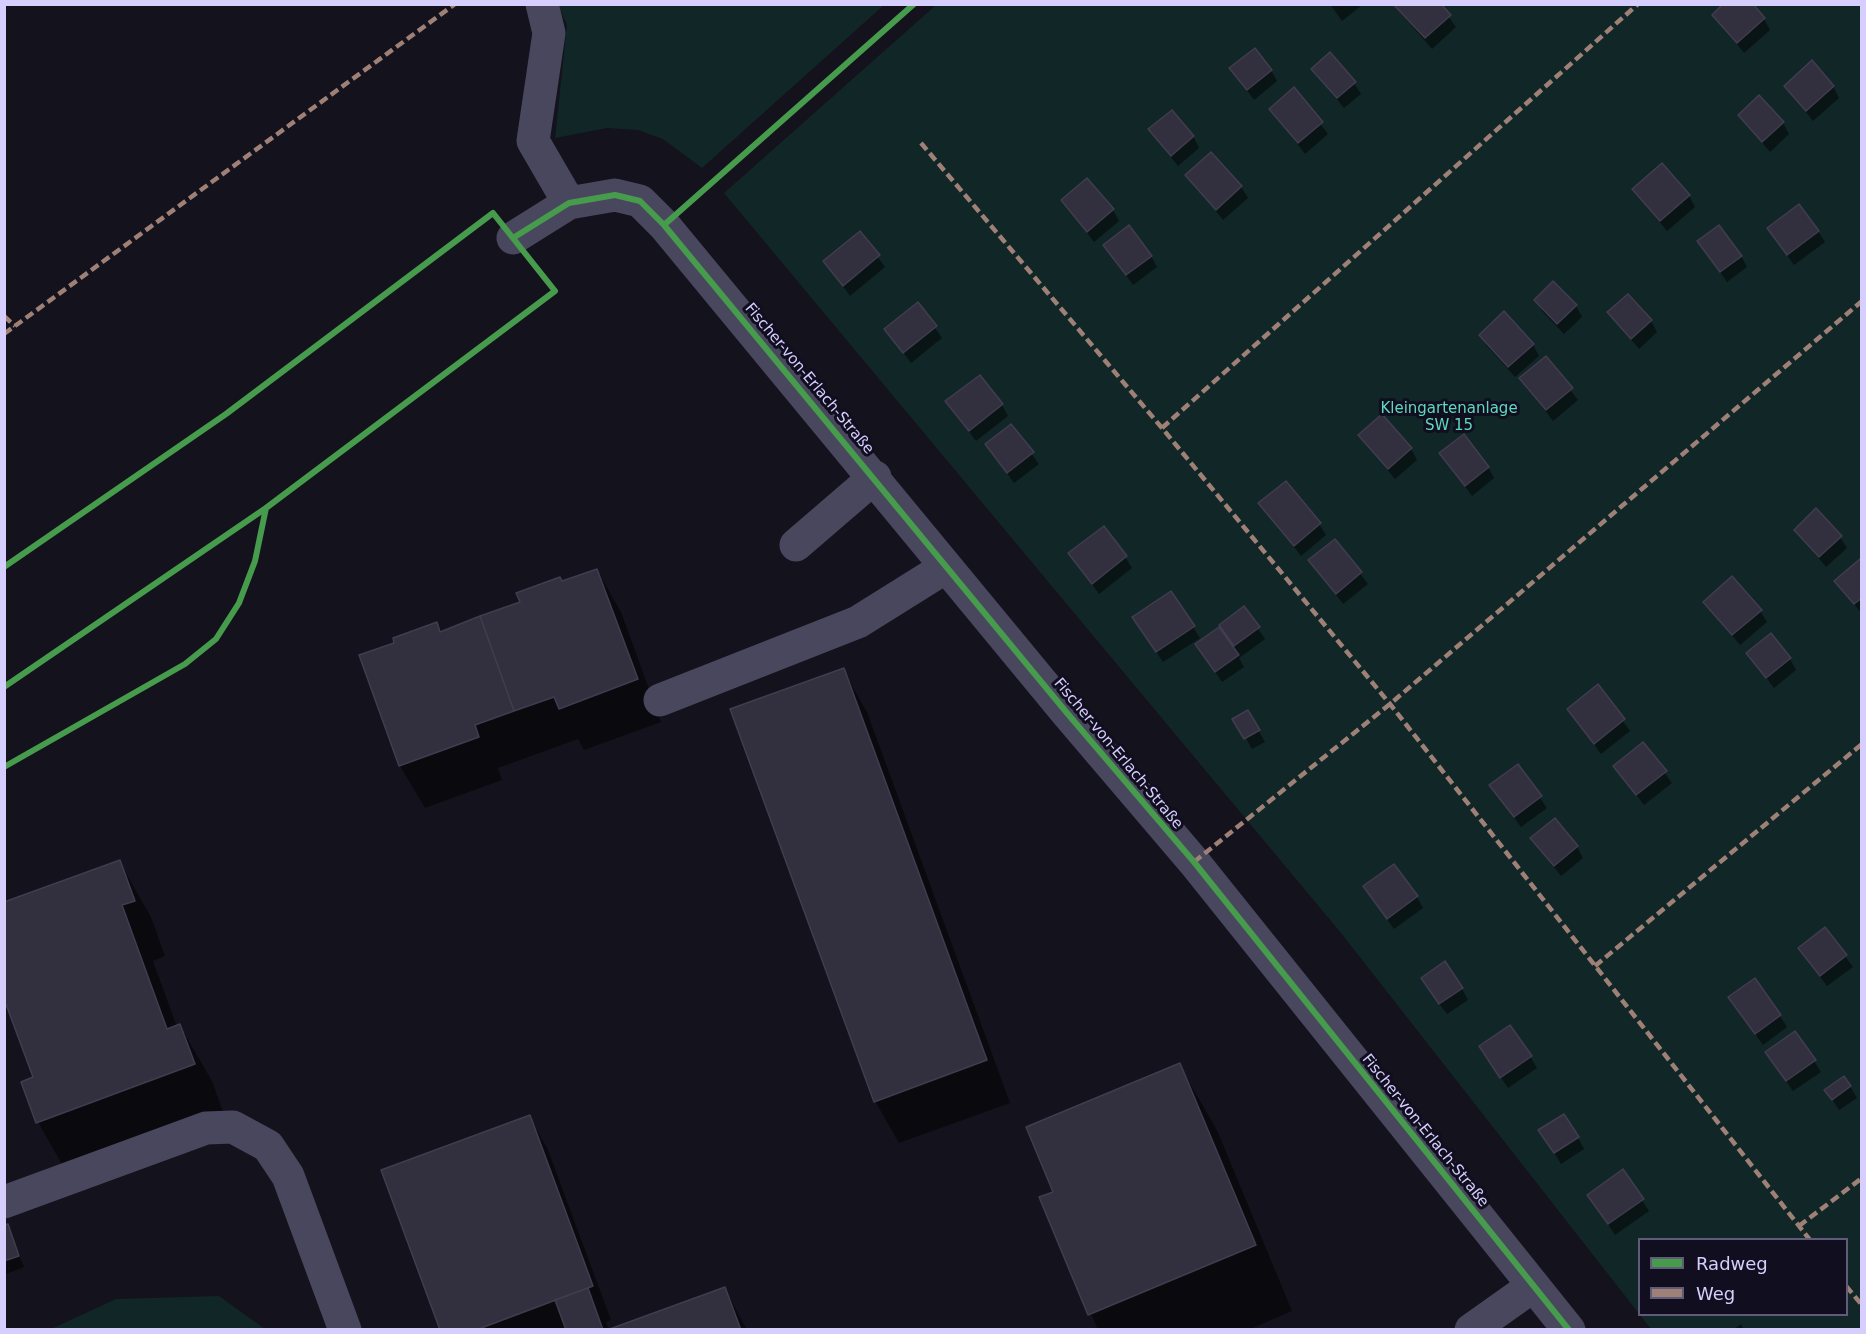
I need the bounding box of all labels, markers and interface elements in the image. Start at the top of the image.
street label: Fischer-von-Erlach-Straße [741,300,877,458]
park label: Kleingartenanlage SW 15 [1380,400,1518,435]
street label: Fischer-von-Erlach-Straße [1050,675,1186,833]
street label: Fischer-von-Erlach-Straße [1358,1051,1492,1211]
legend [1638,1238,1848,1316]
text: Radweg [1696,1253,1768,1274]
text: Weg [1696,1283,1735,1304]

